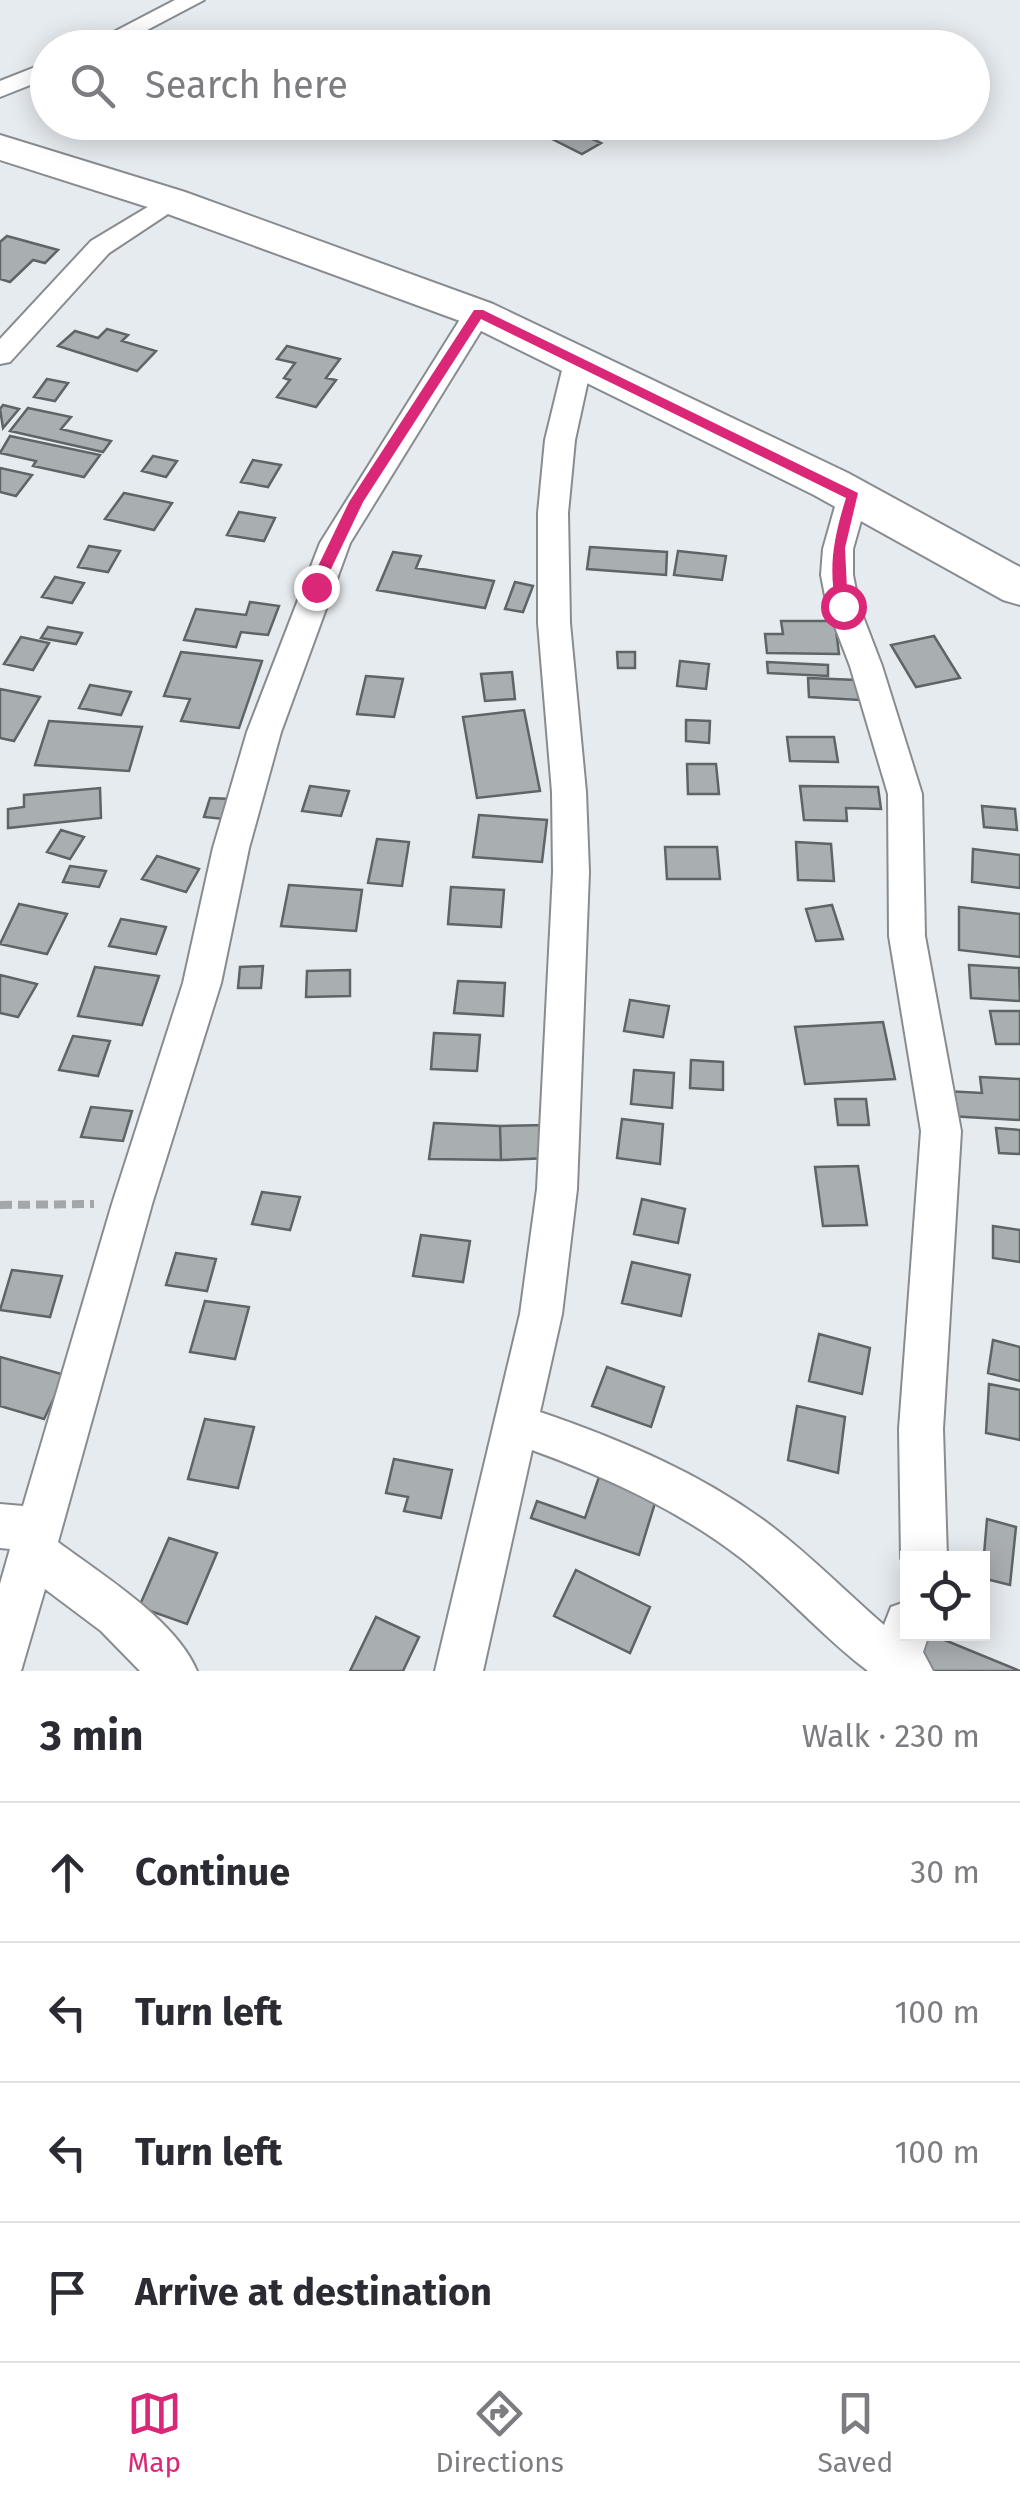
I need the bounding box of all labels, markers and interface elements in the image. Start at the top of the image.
search box [30,30,990,140]
icon: search [65,58,120,113]
text: Search here [145,62,348,108]
route end [294,565,340,611]
route start [821,584,867,630]
map controls [900,1551,990,1641]
button: locate [900,1551,990,1641]
text: 3 min [40,1711,143,1761]
text: Walk · 230 m [802,1717,980,1755]
icon: ahead [40,1845,95,1900]
text: Continue [135,1849,290,1895]
text: 30 m [910,1853,980,1891]
icon: left [40,1985,95,2040]
text: Turn left [135,1989,282,2035]
text: 100 m [895,1993,980,2031]
icon: left [40,2125,95,2180]
text: Turn left [135,2129,282,2175]
text: 100 m [895,2133,980,2171]
icon: arrive [40,2265,95,2320]
text: Arrive at destination [135,2269,492,2315]
tab: Map [127,2386,182,2479]
tab: Directions [435,2386,564,2479]
tab: Saved [817,2386,893,2479]

